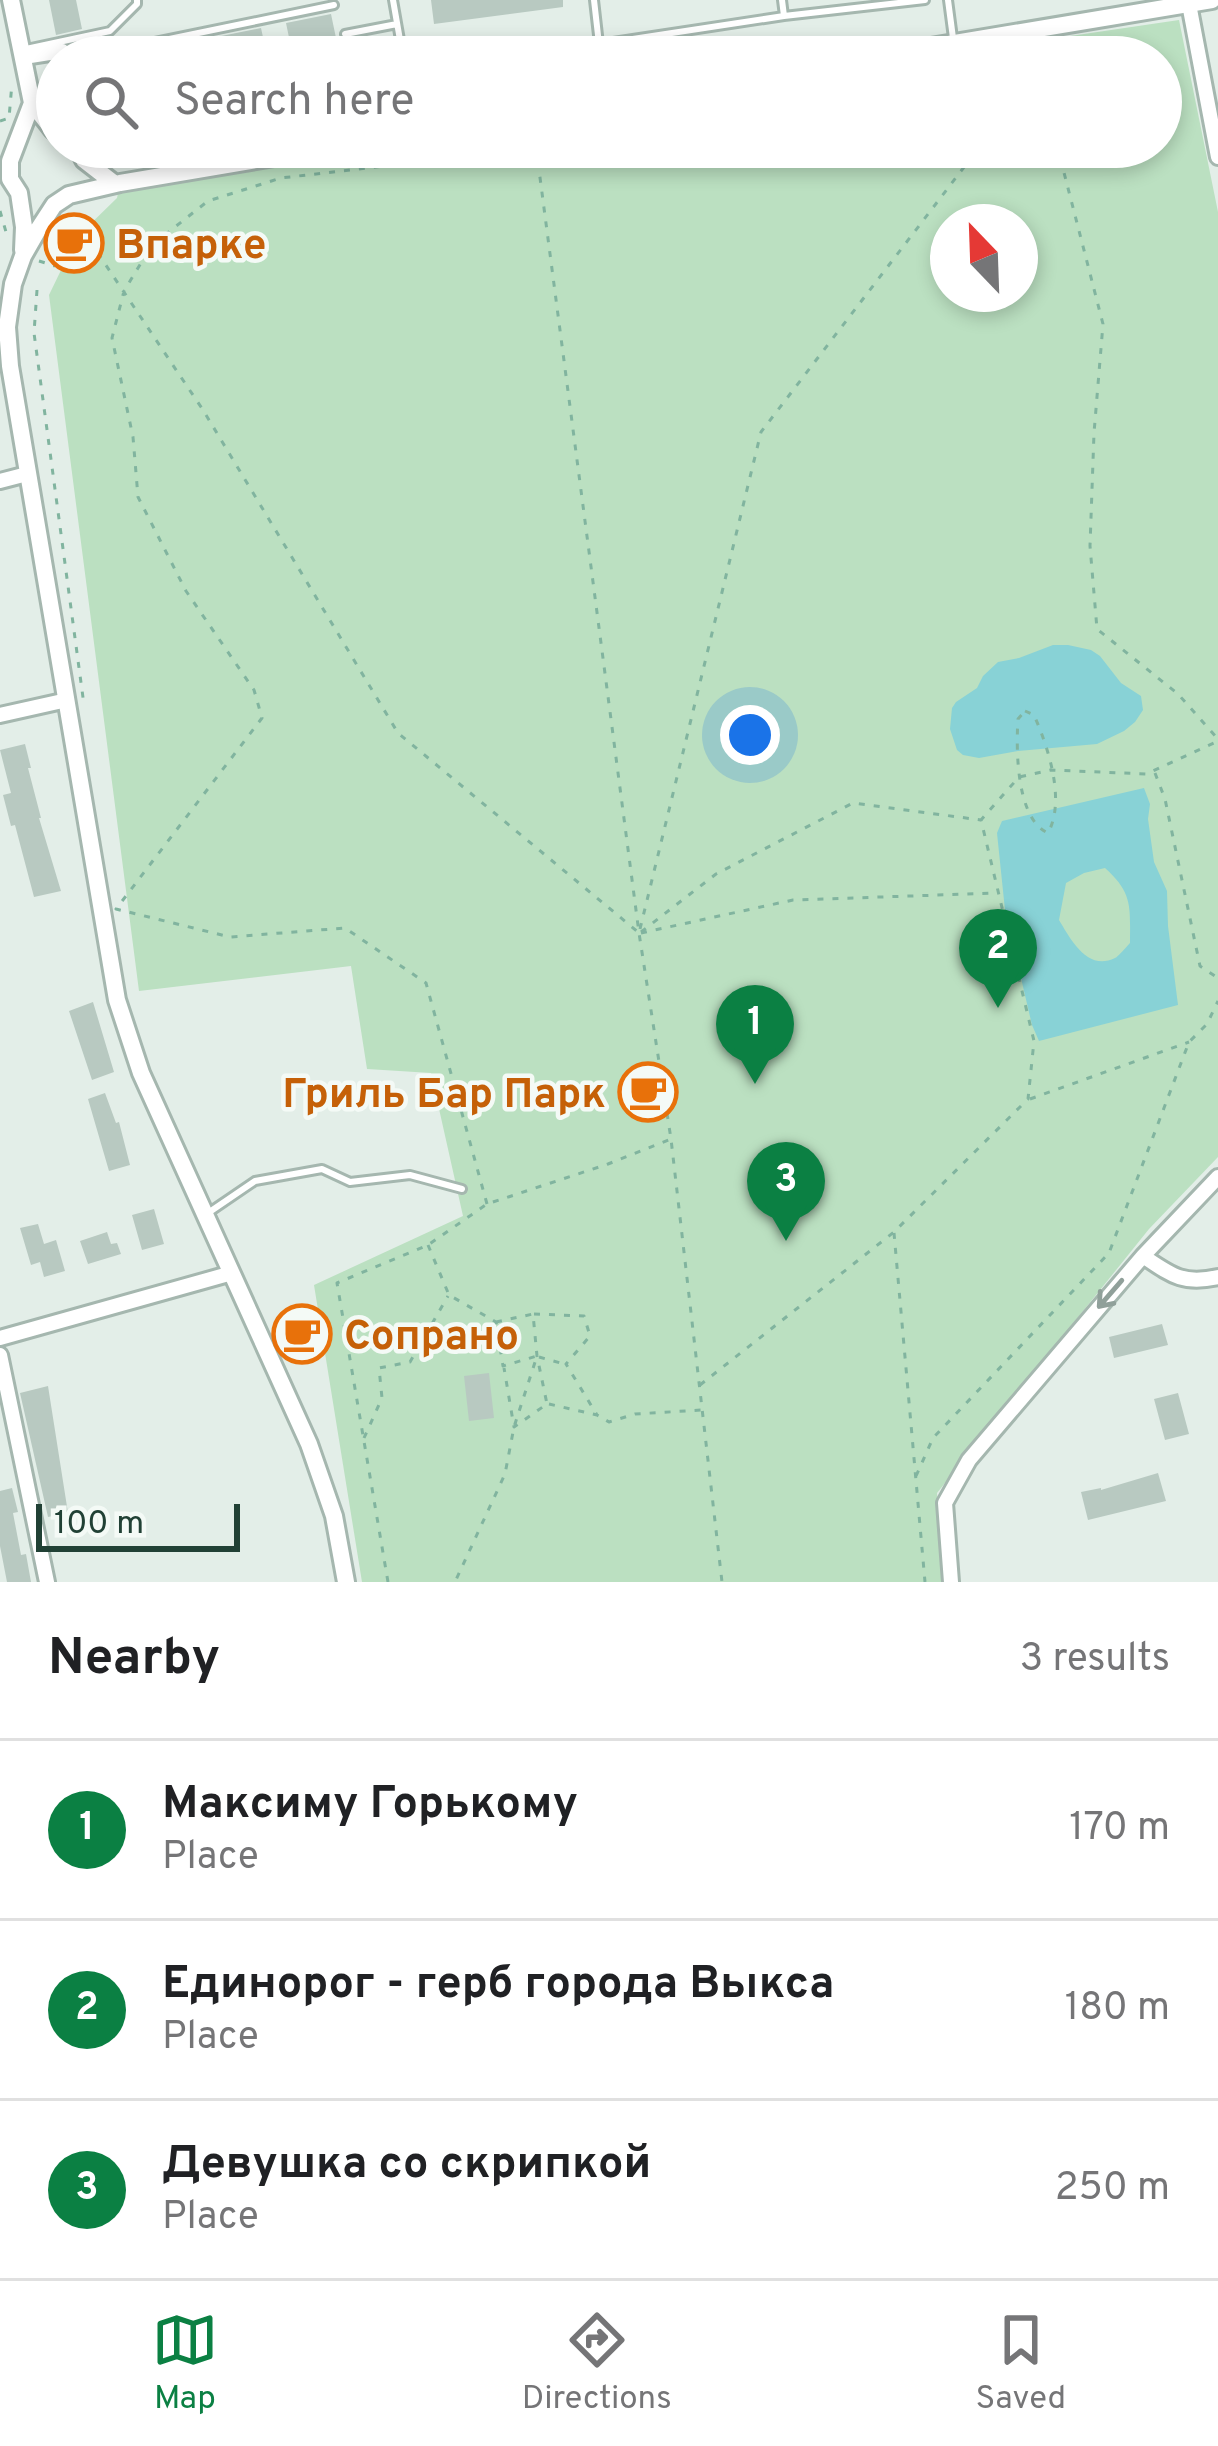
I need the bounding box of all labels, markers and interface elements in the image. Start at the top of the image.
search box [36,36,1182,168]
icon: search [78,69,144,135]
text: Search here [174,74,414,131]
north arrow [930,204,1038,312]
cafe icon: Впарке [43,212,105,274]
place label: Впарке [116,221,266,274]
your location [720,705,780,765]
pin: 2 [959,909,1037,1008]
pin: 1 [716,985,794,1084]
cafe icon: Гриль Бар Парк [617,1061,679,1123]
place label: Гриль Бар Парк [282,1070,606,1123]
pin: 3 [747,1142,825,1241]
one-way arrow [1097,1278,1125,1309]
cafe icon: Сопрано [271,1303,333,1365]
place label: Сопрано [344,1312,519,1365]
scale bar [36,1498,240,1551]
text: 100 m [54,1504,144,1546]
text: Nearby [48,1628,220,1693]
text: 3 results [1020,1636,1170,1685]
text: Максиму Горькому [162,1777,578,1834]
text: 1 [79,1805,95,1854]
text: 170 m [1069,1805,1170,1854]
text: Place [162,1834,259,1883]
text: Единорог - герб города Выкса [162,1957,834,2014]
text: 2 [75,1985,99,2034]
text: 180 m [1065,1985,1170,2034]
text: Place [162,2014,259,2063]
text: Девушка со скрипкой [162,2137,651,2194]
text: 3 [75,2165,99,2214]
text: 250 m [1055,2165,1170,2214]
text: Place [162,2194,259,2243]
tab: Map [152,2307,218,2421]
tab: Directions [522,2307,672,2421]
tab: Saved [975,2307,1066,2421]

